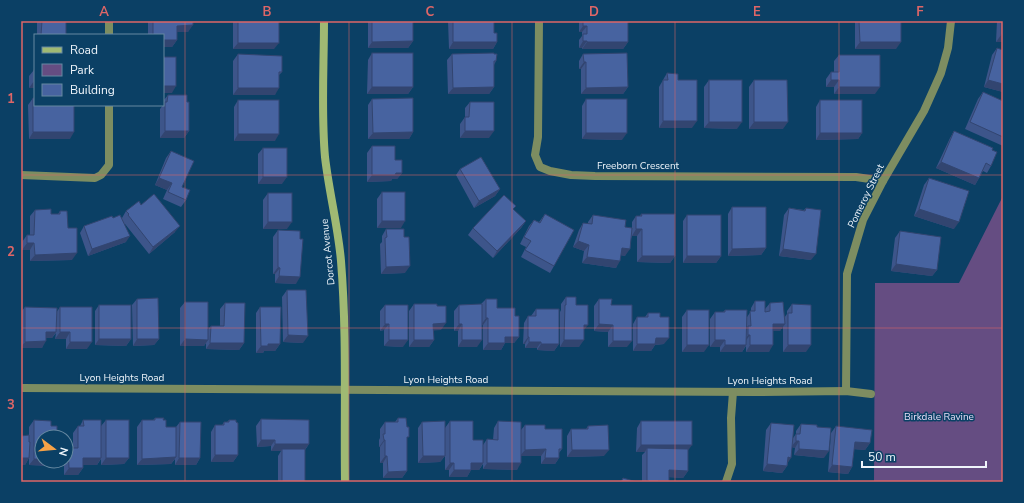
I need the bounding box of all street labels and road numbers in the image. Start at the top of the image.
street label: Freeborn Crescent [597,159,680,173]
street label: Pomeroy Street [844,161,888,230]
street label: Dorcot Avenue [318,218,338,286]
street label: Lyon Heights Road [80,371,165,385]
street label: Lyon Heights Road [404,373,489,387]
street label: Lyon Heights Road [728,374,813,388]

